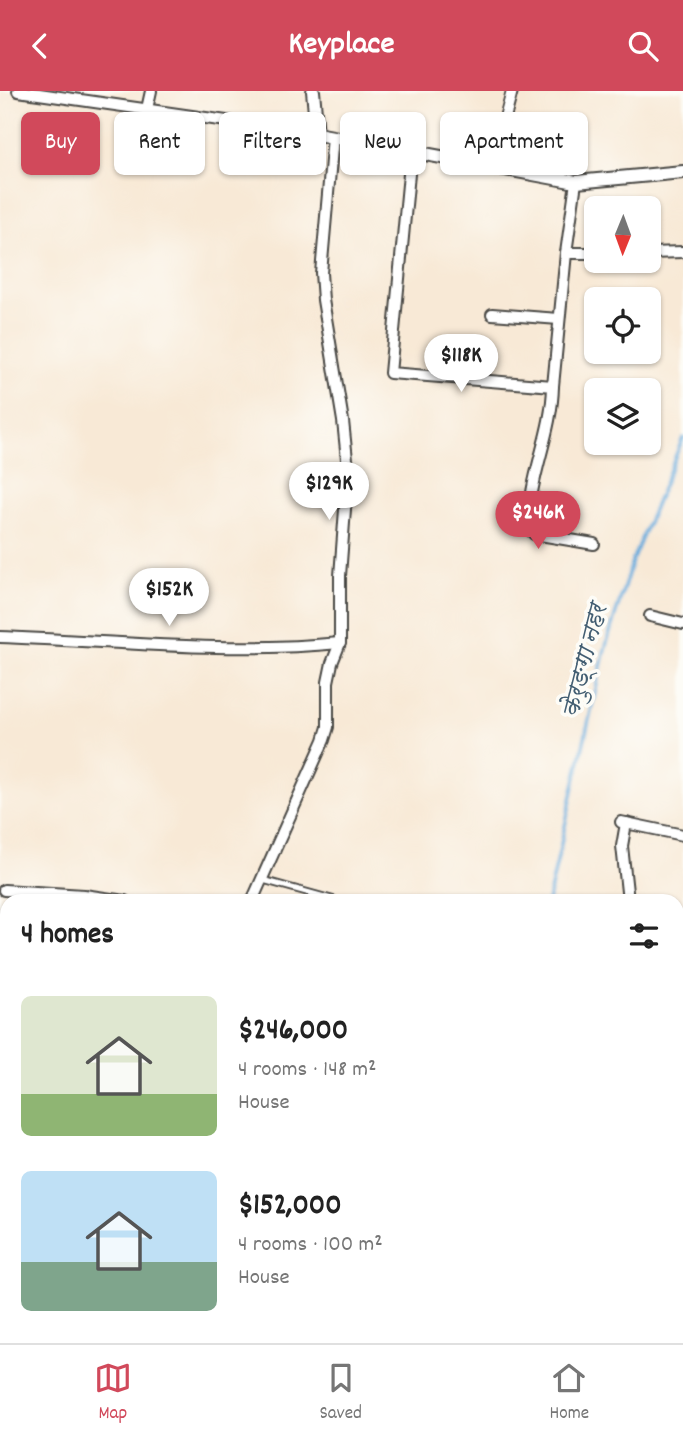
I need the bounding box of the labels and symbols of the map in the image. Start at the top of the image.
north arrow [584,196,662,273]
pin: $118K [412,335,510,394]
pin: $129K [280,463,378,522]
pin: $246K [489,491,587,551]
pin: $152K [120,568,218,628]
water label: केेरुङ्गा नहर [555,597,617,721]

